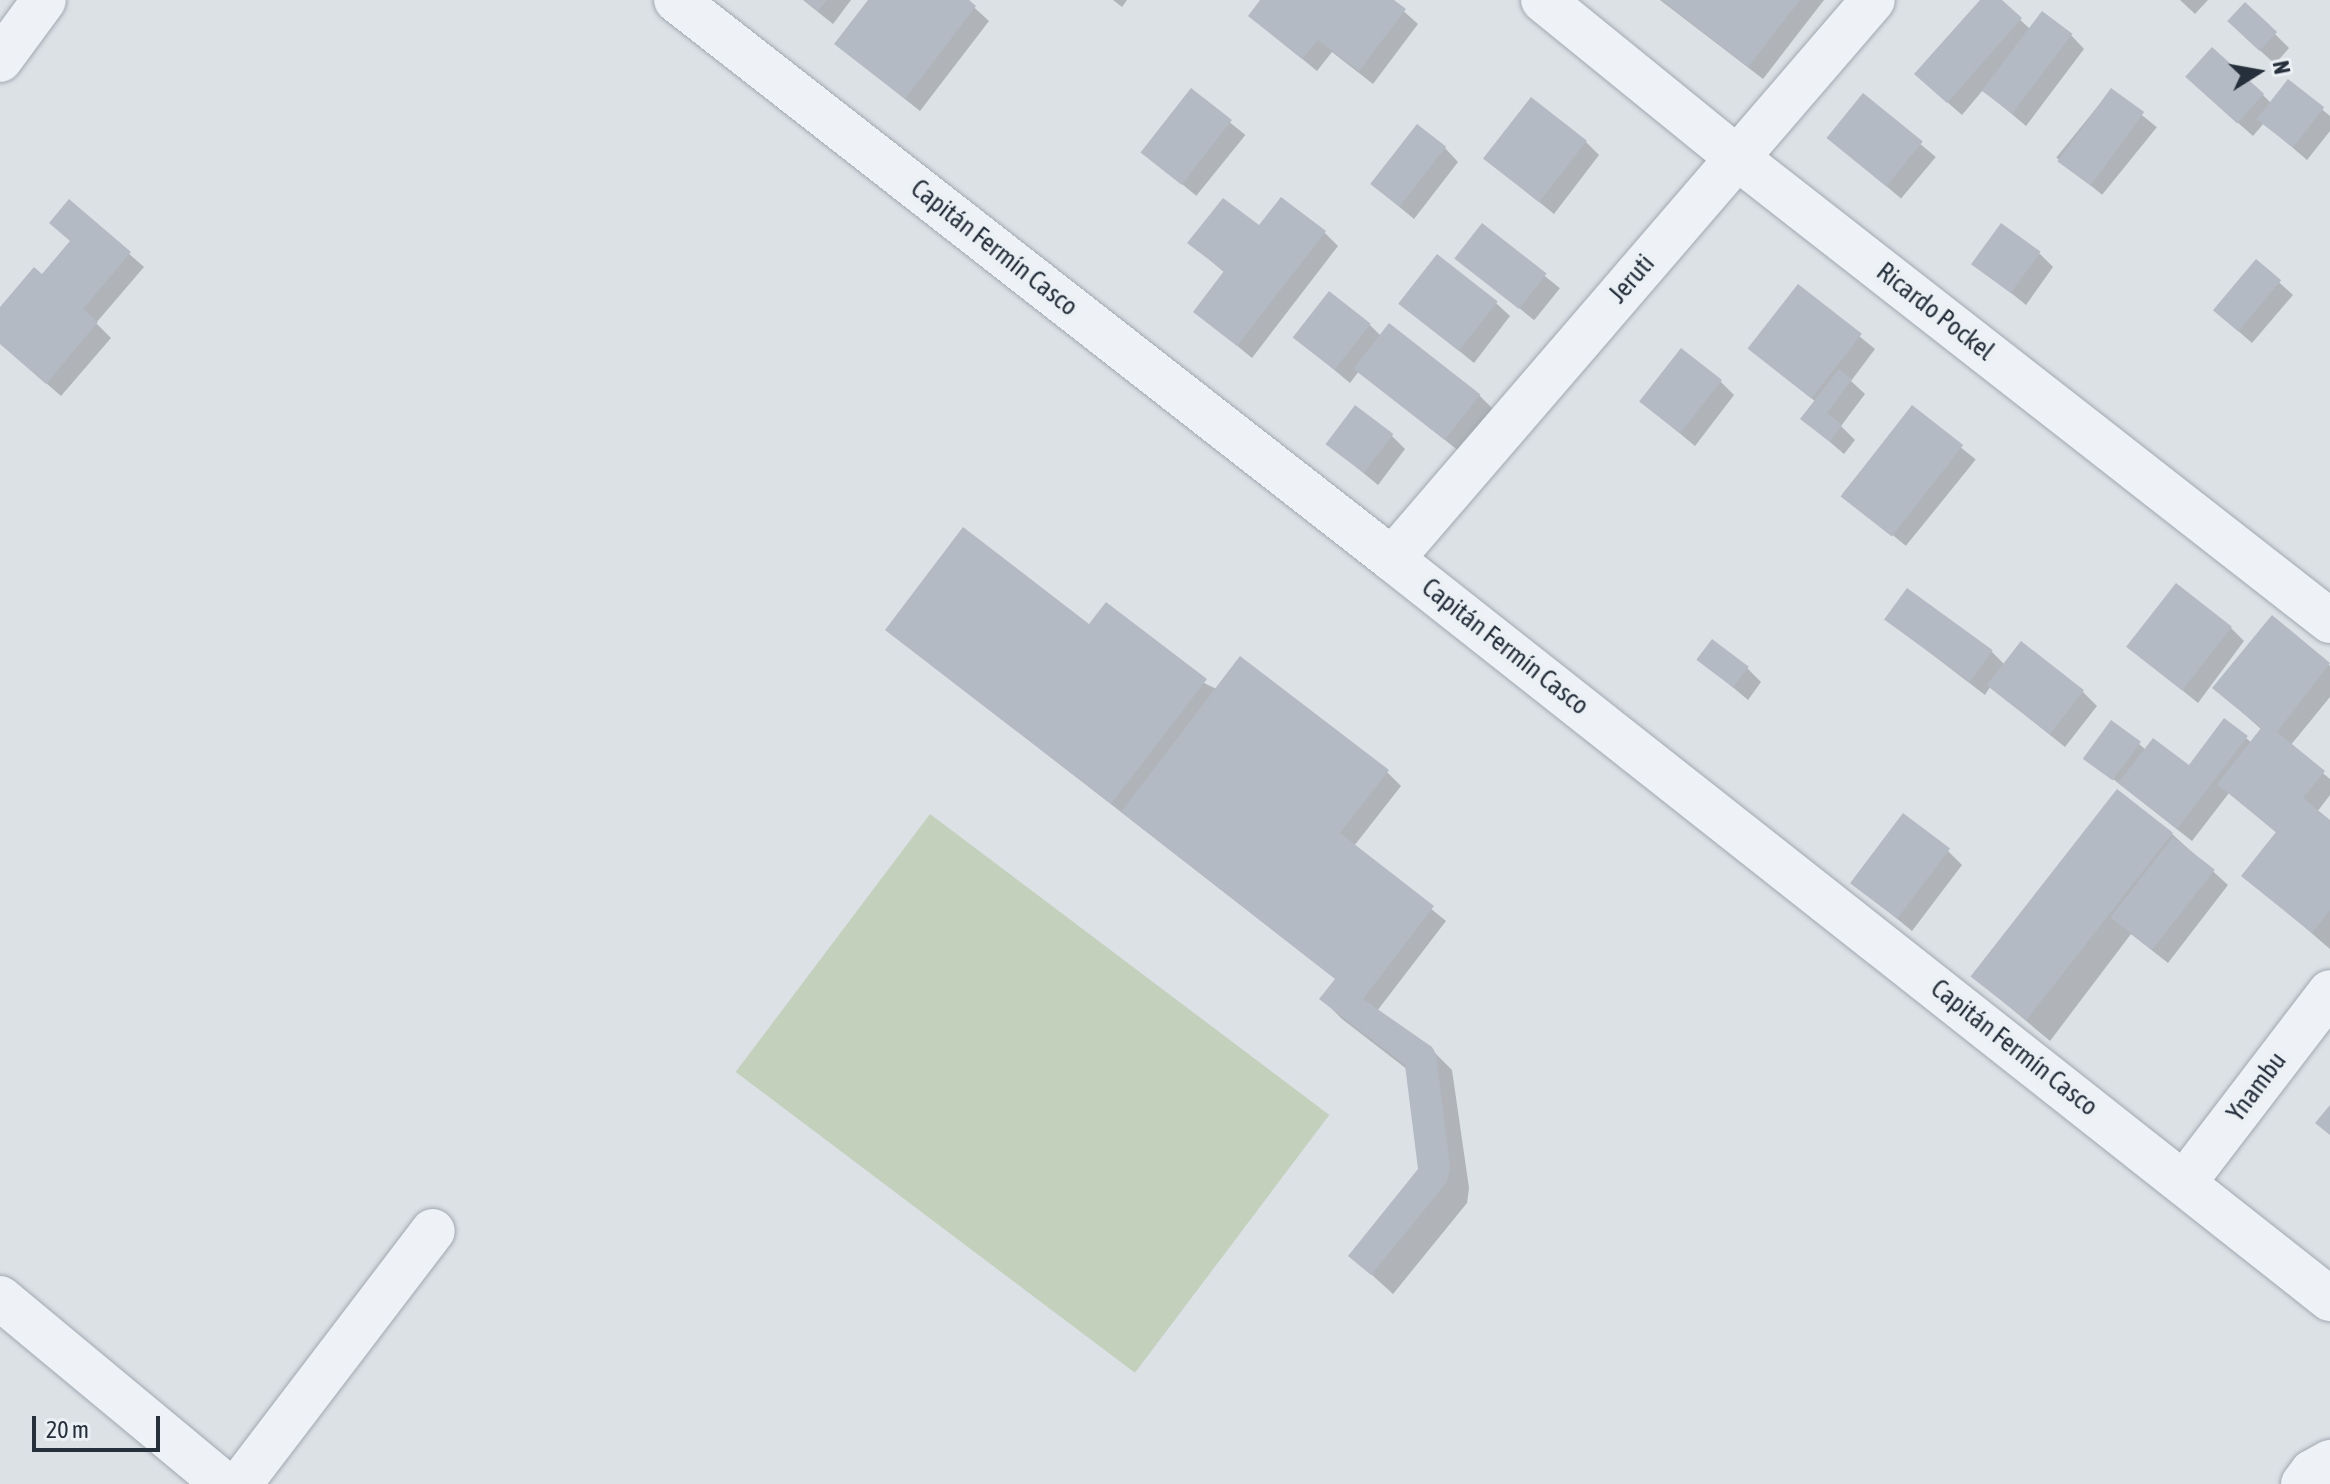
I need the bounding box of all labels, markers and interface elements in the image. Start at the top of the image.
north arrow [2218,32,2298,112]
text: N [2268,59,2296,76]
street label: Capitán Fermín Casco [904,173,1084,323]
street label: Jeruti [1603,248,1661,310]
street label: Ricardo Pockel [1870,256,2000,368]
street label: Capitán Fermín Casco [1415,572,1595,722]
street label: Capitán Fermín Casco [1924,973,2104,1123]
street label: Ynambu [2221,1046,2293,1128]
scale bar [36,1400,164,1450]
text: 20 m [46,1416,89,1443]

